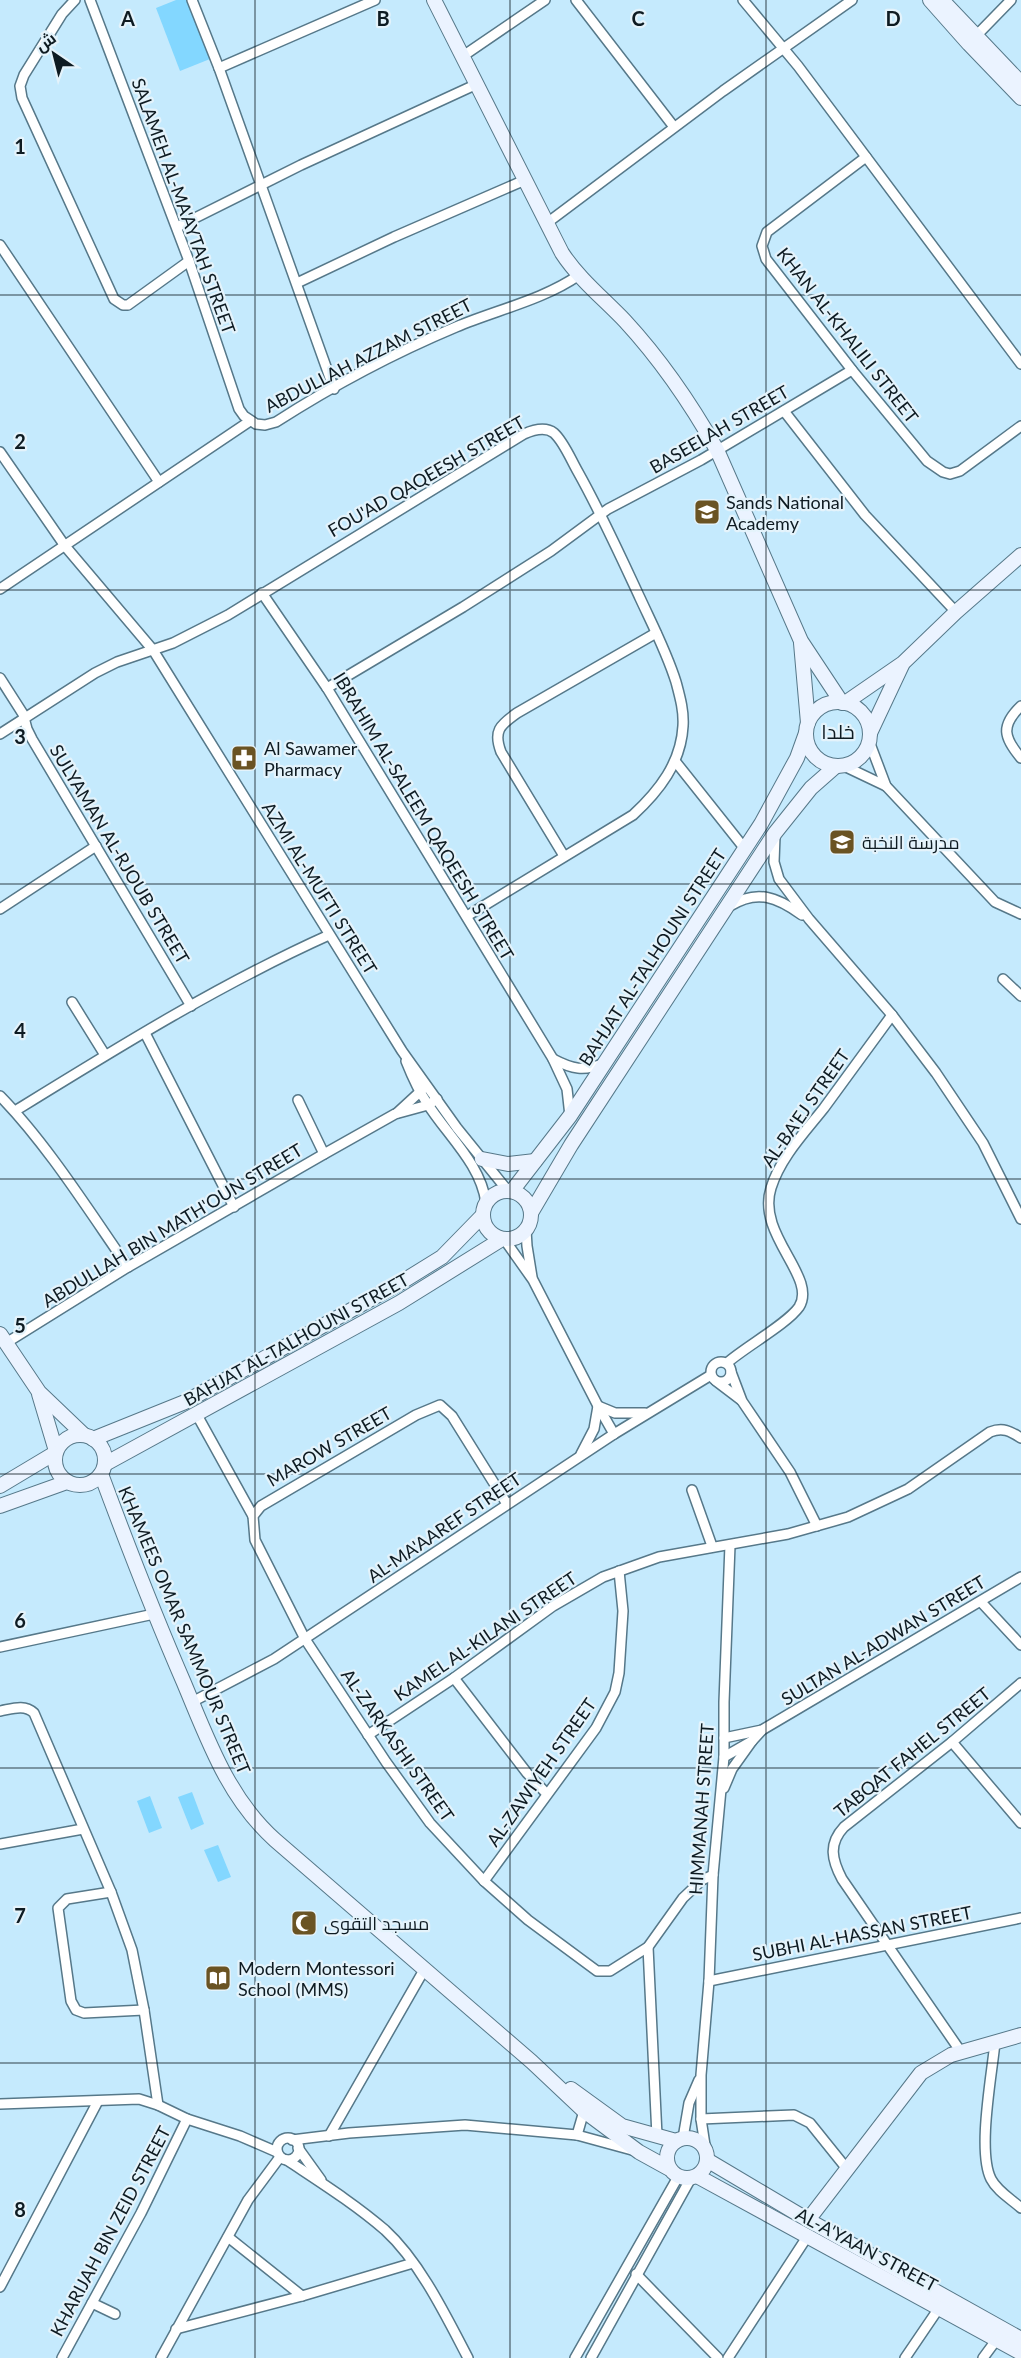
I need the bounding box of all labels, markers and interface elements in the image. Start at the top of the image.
text: A [120,6,135,30]
text: B [376,6,390,30]
text: C [631,6,645,30]
text: D [885,6,901,30]
north arrow [24,24,84,84]
text: ش [31,28,60,56]
street label: SALAMEH AL-MA'AYTAH STREET [127,75,241,337]
text: 1 [14,134,26,158]
street label: KHAN AL-KHALILI STREET [773,243,924,427]
street label: ABDULLAH AZZAM STREET [261,293,476,417]
street label: BASEELAH STREET [645,380,793,478]
street label: FOU'AD QAQEESH STREET [324,410,528,541]
text: 2 [14,429,26,453]
place label: Sands National Academy [726,491,844,534]
school or university icon: Sands National Academy [692,497,722,527]
street label: IBRAHIM AL-SALEEM QAQEESH STREET [329,668,519,964]
district label: خلدا [821,719,855,743]
text: 3 [14,724,26,748]
place label: Al Sawamer Pharmacy [264,737,358,780]
street label: SULYAMAN AL-RJOUB STREET [46,740,195,968]
pharmacy icon: Al Sawamer Pharmacy [229,743,259,773]
street label: AZMI AL-MUFTI STREET [258,798,382,979]
school or university icon: مدرسة النخبة [827,827,857,857]
place label: مدرسة النخبة [862,831,959,854]
street label: BAHJAT AL-TALHOUNI STREET [574,844,731,1070]
text: 4 [14,1018,26,1042]
street label: AL-BA'EJ STREET [756,1045,854,1171]
street label: ABDULLAH BIN MATH'OUN STREET [38,1138,306,1312]
street label: BAHJAT AL-TALHOUNI STREET [179,1268,413,1410]
text: 5 [14,1313,26,1337]
street label: MAROW STREET [263,1401,396,1491]
street label: AL-MA'AAREF STREET [363,1467,525,1587]
street label: KHAMEES OMAR SAMMOUR STREET [114,1483,256,1778]
street label: KAMEL AL-KILANI STREET [389,1566,581,1705]
street label: SULTAN AL-ADWAN STREET [777,1570,989,1710]
text: 6 [14,1608,26,1632]
street label: AL-ZARKASHI STREET [337,1664,459,1826]
street label: TABQAT FAHEL STREET [829,1682,995,1822]
street label: AL-ZAWIYEH STREET [482,1693,601,1850]
street label: HIMMANAH STREET [684,1722,718,1895]
street label: SUBHI AL-HASSAN STREET [750,1901,974,1965]
text: 7 [14,1903,26,1927]
mosque icon: مسجد التقوى [289,1908,319,1938]
place label: مسجد التقوى [324,1912,429,1935]
place label: Modern Montessori School (MMS) [238,1957,395,2000]
library icon: Modern Montessori School (MMS) [203,1963,233,1993]
street label: KHARIJAH BIN ZEID STREET [45,2122,175,2340]
text: 8 [14,2197,26,2221]
street label: AL-A'YAAN STREET [792,2202,942,2296]

